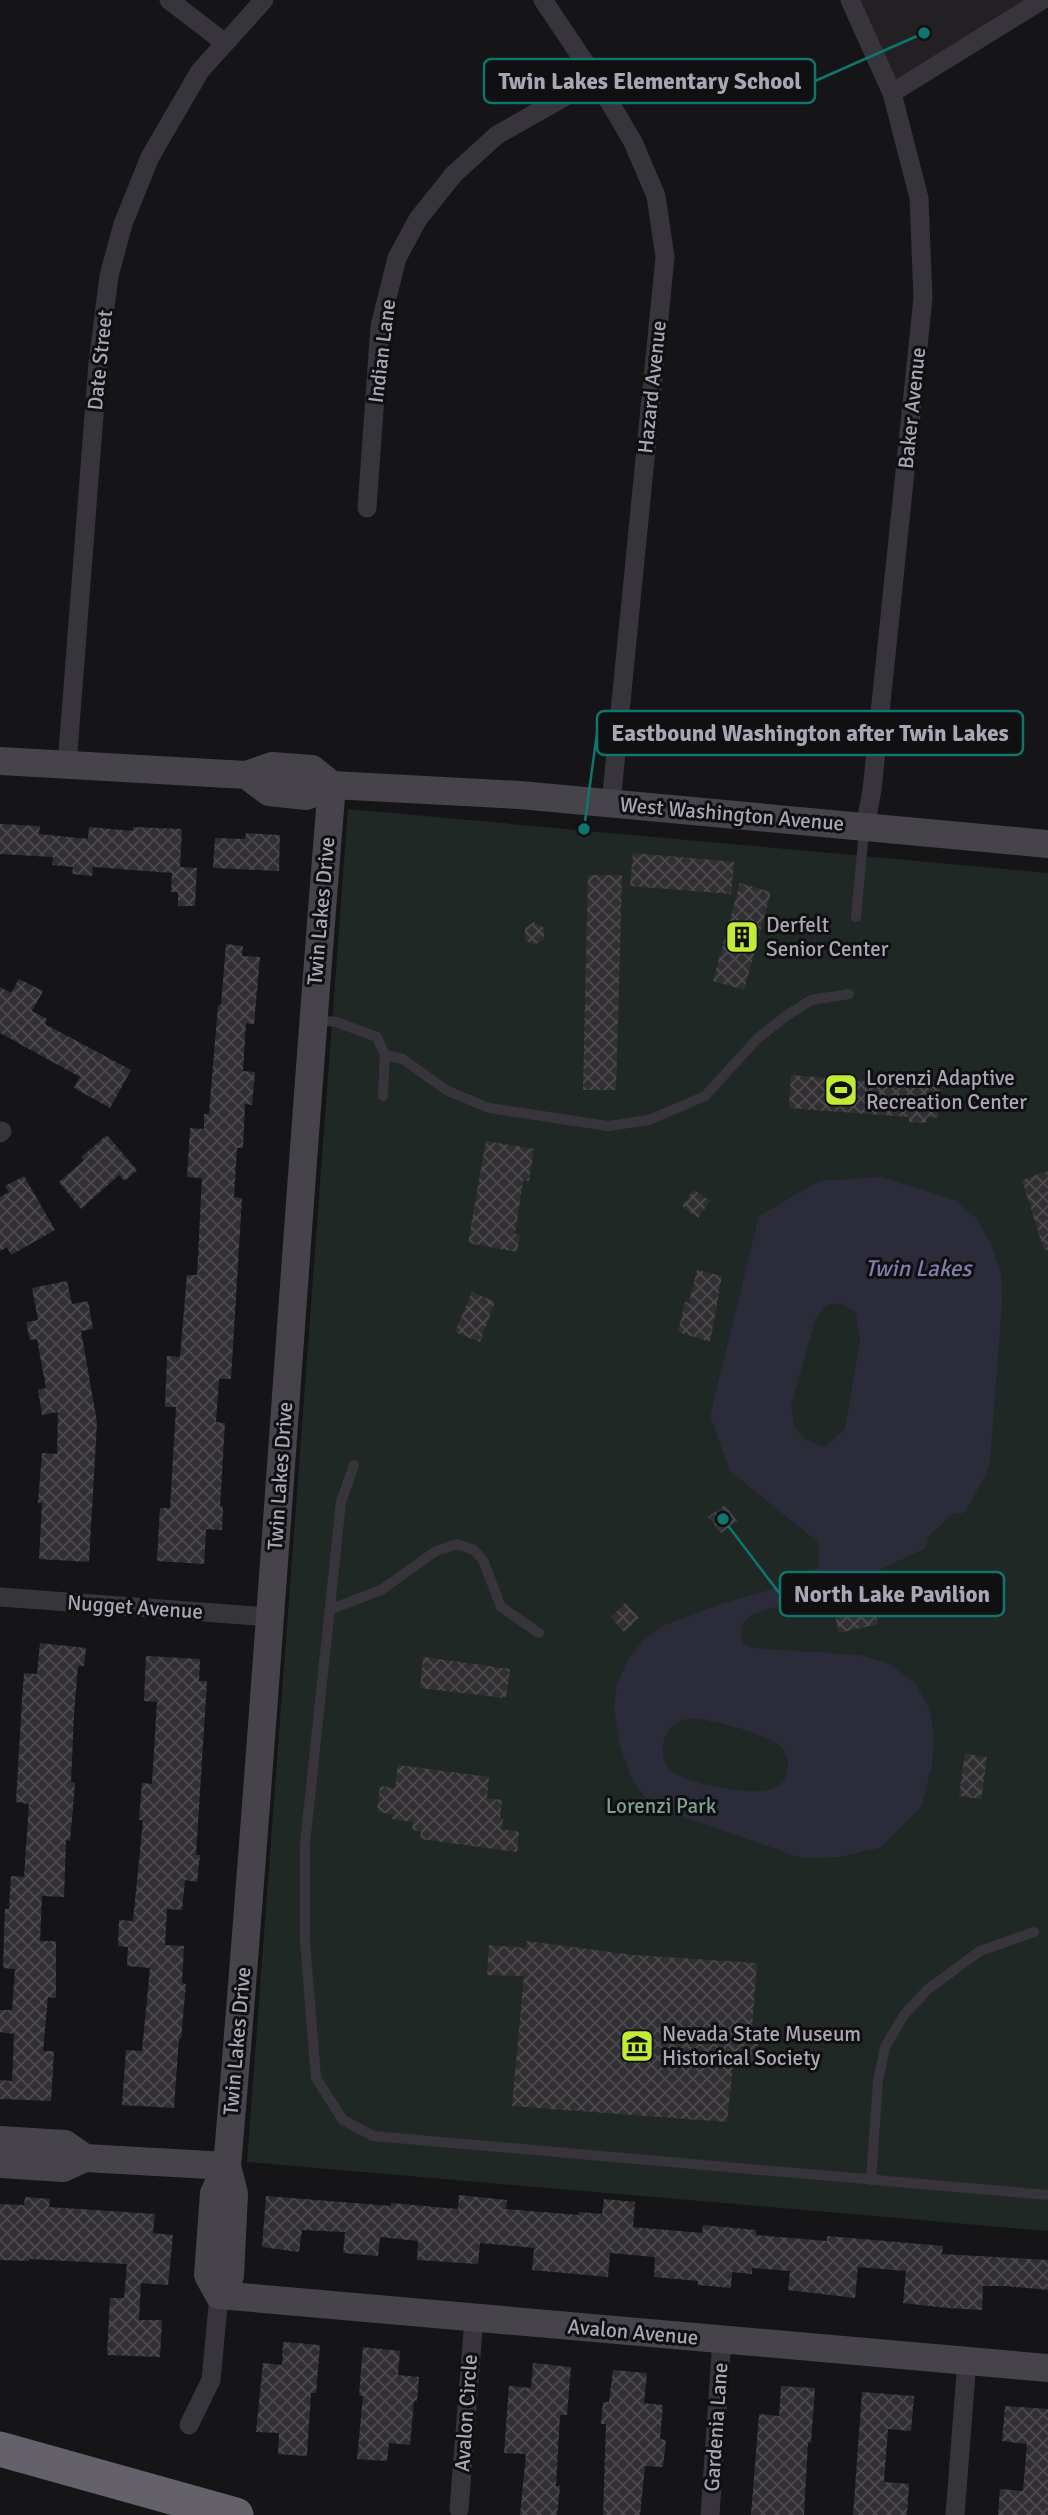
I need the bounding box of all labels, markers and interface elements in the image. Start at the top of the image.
callout: Twin Lakes Elementary School [484,59,815,103]
text: Twin Lakes Elementary School [498,67,802,96]
street label: Indian Lane [363,298,401,404]
street label: Date Street [82,308,118,412]
street label: Hazard Avenue [632,319,672,455]
street label: Baker Avenue [893,346,931,470]
callout: Eastbound Washington after Twin Lakes [597,711,1023,755]
text: Eastbound Washington after Twin Lakes [611,719,1009,748]
street label: West Washington Avenue [619,791,845,837]
street label: Twin Lakes Drive [302,836,340,986]
place label: Derfelt Senior Center [766,912,889,962]
building icon: Derfelt Senior Center [723,918,761,956]
place label: Lorenzi Adaptive Recreation Center [866,1065,1027,1115]
sports icon: Lorenzi Adaptive Recreation Center [822,1071,860,1109]
water label: Twin Lakes [865,1254,973,1283]
street label: Twin Lakes Drive [262,1401,298,1551]
callout: North Lake Pavilion [780,1572,1004,1616]
text: North Lake Pavilion [794,1580,990,1609]
street label: Nugget Avenue [66,1589,204,1625]
park label: Lorenzi Park [606,1793,717,1819]
street label: Twin Lakes Drive [218,1966,256,2116]
place label: Nevada State Museum Historical Society [662,2021,861,2071]
museum icon: Nevada State Museum Historical Society [618,2027,656,2065]
street label: Avalon Avenue [566,2313,700,2351]
street label: Avalon Circle [449,2353,483,2473]
street label: Gardenia Lane [699,2362,733,2492]

